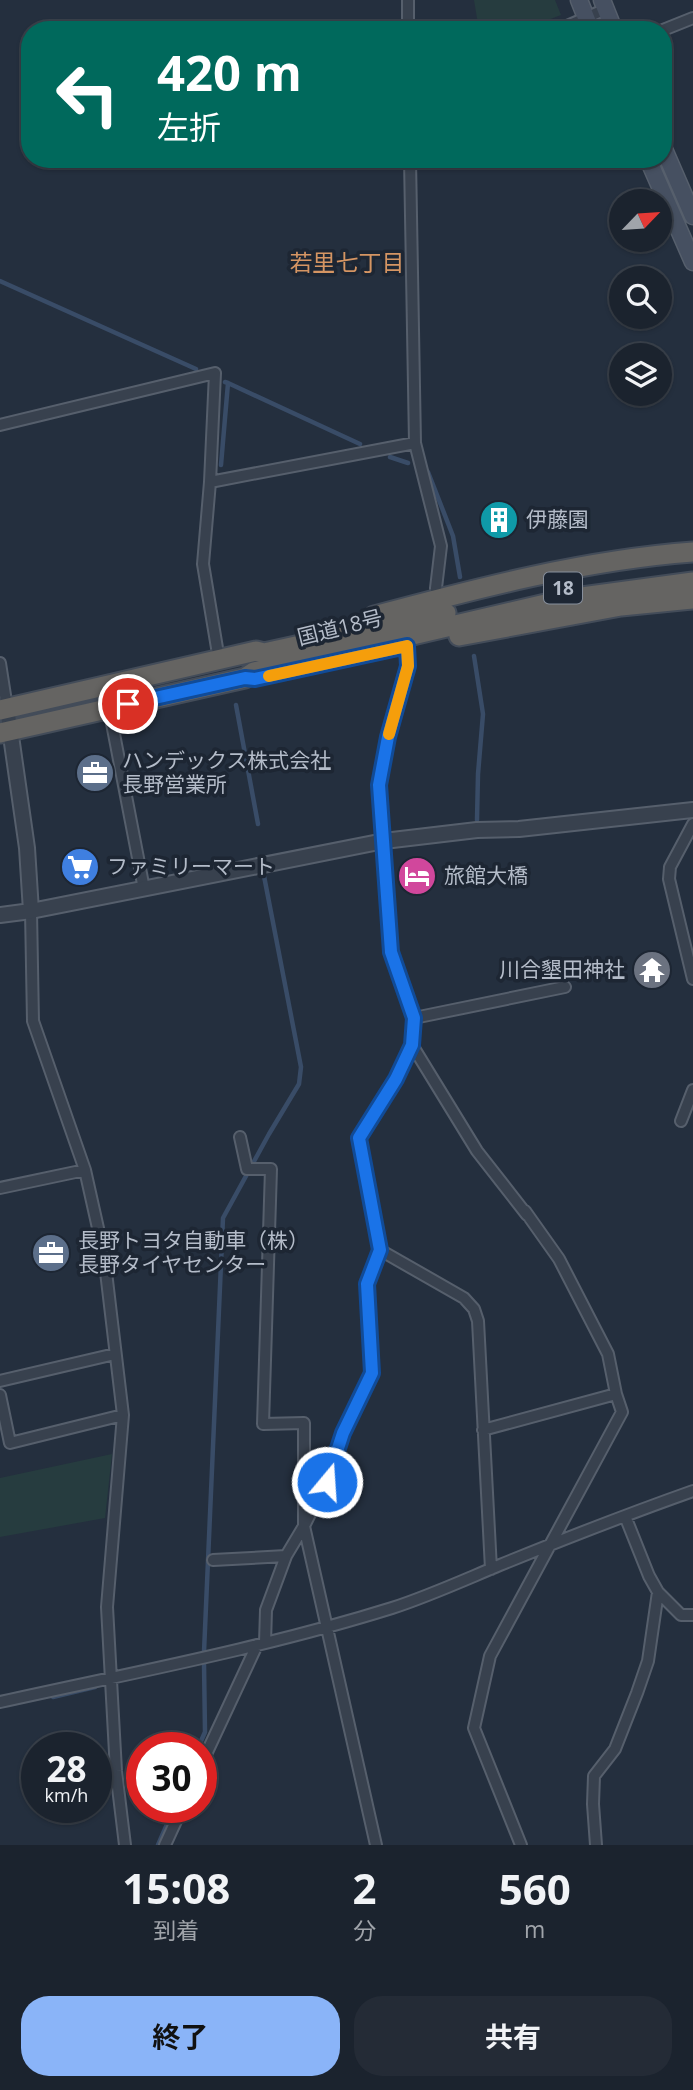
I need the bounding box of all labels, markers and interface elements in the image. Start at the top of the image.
text: 420 m [157,39,302,105]
icon: left [42,49,133,140]
text: 左折 [157,105,221,148]
north arrow [609,189,672,252]
map controls [609,189,672,406]
district label: 若里七丁目 [290,246,405,278]
button: search [609,266,672,329]
button: layers [609,343,672,406]
building icon: 伊藤園 [478,499,520,541]
place label: 伊藤園 [526,505,589,533]
road number: 18 [544,572,582,604]
street label: 国道18号 [294,603,385,651]
pin [98,674,158,734]
icon: arrive [109,685,147,723]
place label: ハンデックス株式会社 長野営業所 [122,746,331,798]
office icon: ハンデックス株式会社 長野営業所 [74,752,116,794]
supermarket icon: ファミリーマート [59,846,101,888]
place label: ファミリーマート [107,852,275,880]
hotel icon: 旅館大橋 [396,855,438,897]
place label: 旅館大橋 [444,861,528,889]
temple icon: 川合墾田神社 [631,949,673,991]
place label: 川合墾田神社 [499,955,625,983]
place label: 長野トヨタ自動車（株） 長野タイヤセンター [78,1226,309,1278]
office icon: 長野トヨタ自動車（株） 長野タイヤセンター [30,1232,72,1274]
position arrow [290,1445,364,1519]
speed limit sign: 30 [126,1732,217,1823]
text: 28 [46,1745,87,1792]
text: km/h [45,1783,88,1807]
text: 15:08 [122,1859,230,1916]
text: 2 [352,1859,377,1916]
text: 560 [499,1860,571,1917]
text: m [524,1913,545,1945]
text: 到着 [153,1914,199,1946]
text: 分 [353,1914,376,1946]
button: 終了 [21,1996,340,2076]
button: 共有 [354,1996,672,2076]

